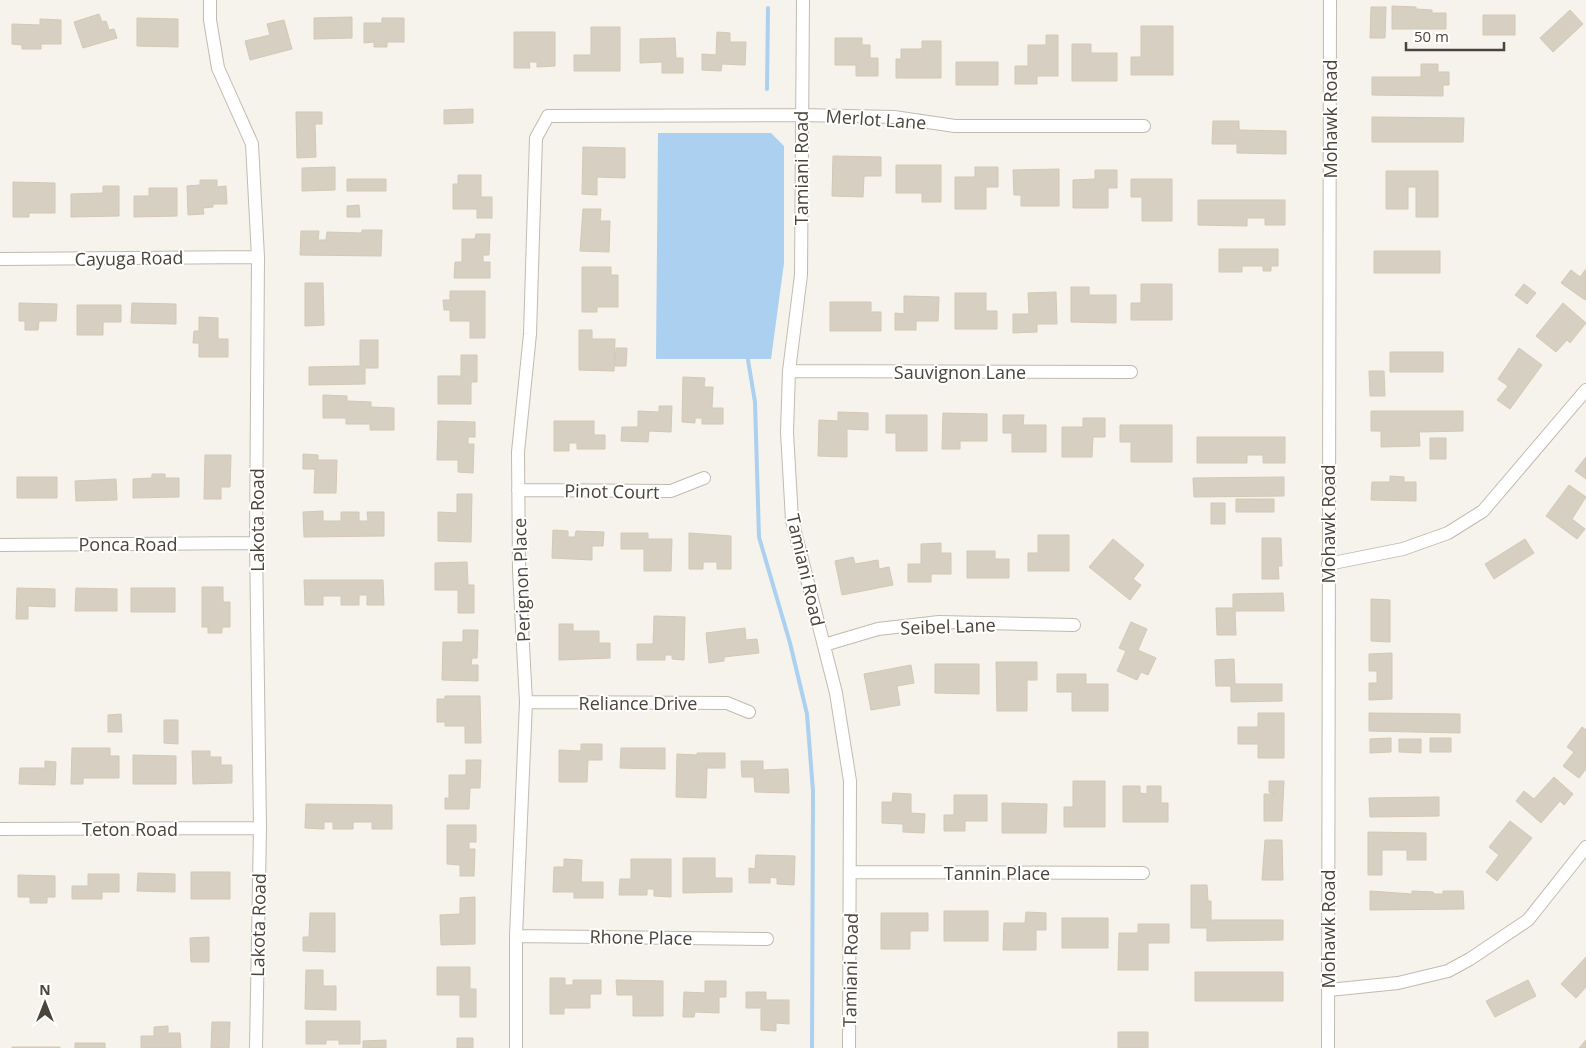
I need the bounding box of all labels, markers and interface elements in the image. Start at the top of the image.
scale bar [1406,20,1504,52]
text: 50 m [1414,26,1449,46]
street label: Mohawk Road [1318,59,1342,179]
street label: Merlot Lane [825,104,927,134]
street label: Tamiani Road [789,111,813,225]
street label: Cayuga Road [74,245,184,271]
street label: Sauvignon Lane [894,360,1026,384]
street label: Mohawk Road [1316,464,1340,584]
street label: Lakota Road [245,468,269,572]
street label: Pinot Court [564,478,660,504]
street label: Tamiani Road [781,512,831,628]
street label: Perignon Place [507,517,535,643]
street label: Ponca Road [79,532,177,556]
street label: Seibel Lane [900,612,996,640]
street label: Reliance Drive [579,691,697,715]
street label: Teton Road [82,817,178,841]
street label: Tannin Place [944,861,1050,885]
street label: Mohawk Road [1316,869,1340,989]
street label: Lakota Road [245,873,271,977]
street label: Tamiani Road [837,913,863,1027]
street label: Rhone Place [589,924,693,950]
north arrow [20,978,70,1028]
text: N [39,980,51,999]

